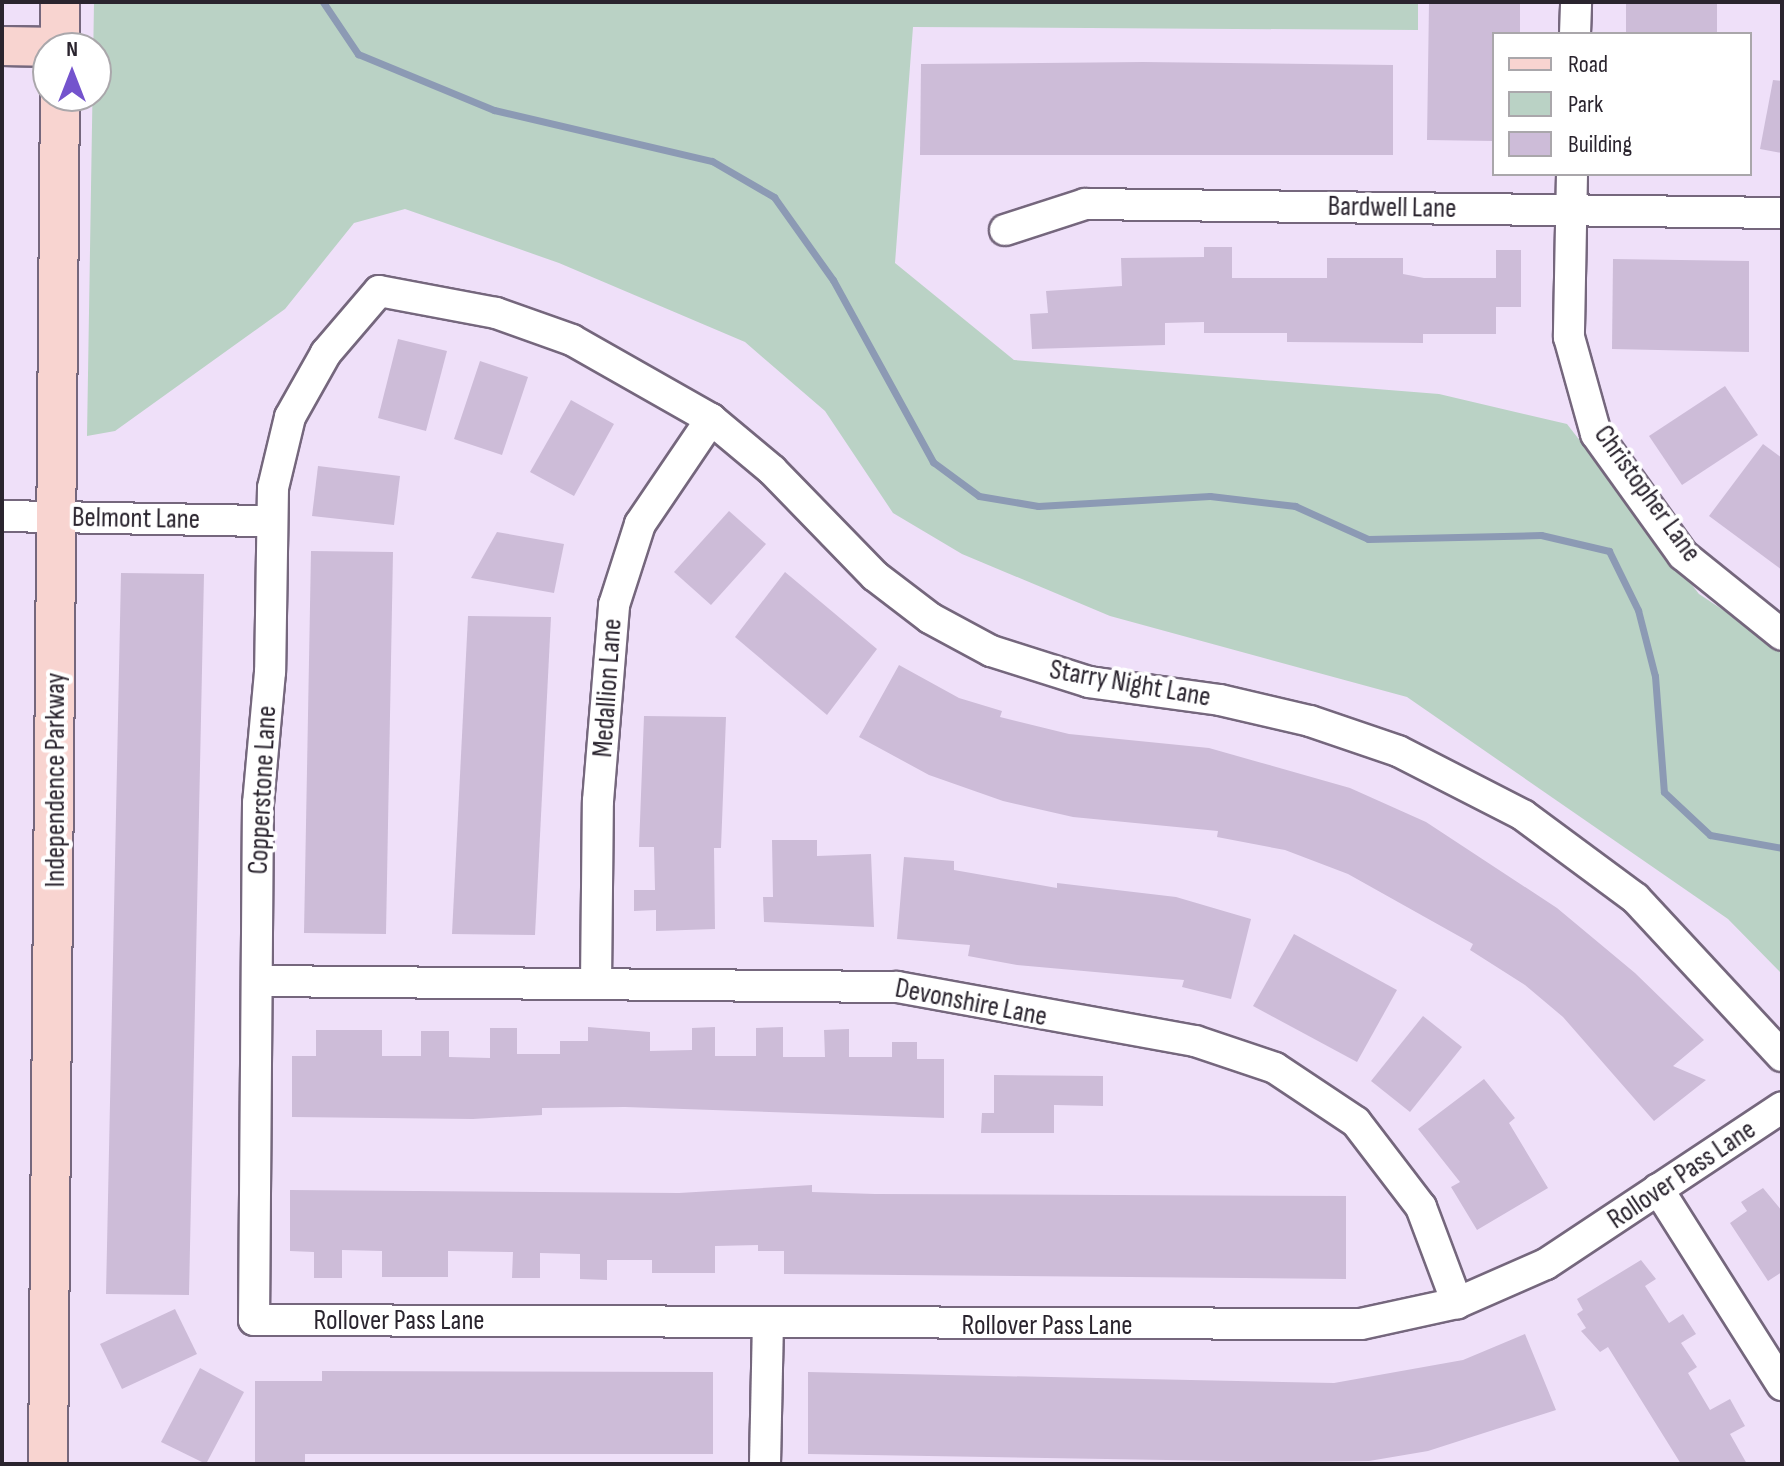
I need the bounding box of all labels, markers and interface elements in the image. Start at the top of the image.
north arrow [32,32,112,112]
legend [1492,32,1752,176]
text: N [66,36,78,63]
text: Road [1568,50,1608,79]
text: Park [1568,90,1603,119]
text: Building [1568,130,1632,159]
street label: Bardwell Lane [1327,190,1457,226]
street label: Christopher Lane [1586,419,1708,569]
street label: Belmont Lane [72,501,200,537]
street label: Medallion Lane [586,618,630,758]
street label: Starry Night Lane [1047,653,1213,715]
street label: Independence Parkway [39,673,73,887]
street label: Copperstone Lane [242,705,284,875]
street label: Devonshire Lane [892,972,1050,1034]
street label: Rollover Pass Lane [1602,1113,1762,1237]
street label: Rollover Pass Lane [313,1304,485,1338]
street label: Rollover Pass Lane [961,1309,1133,1343]

